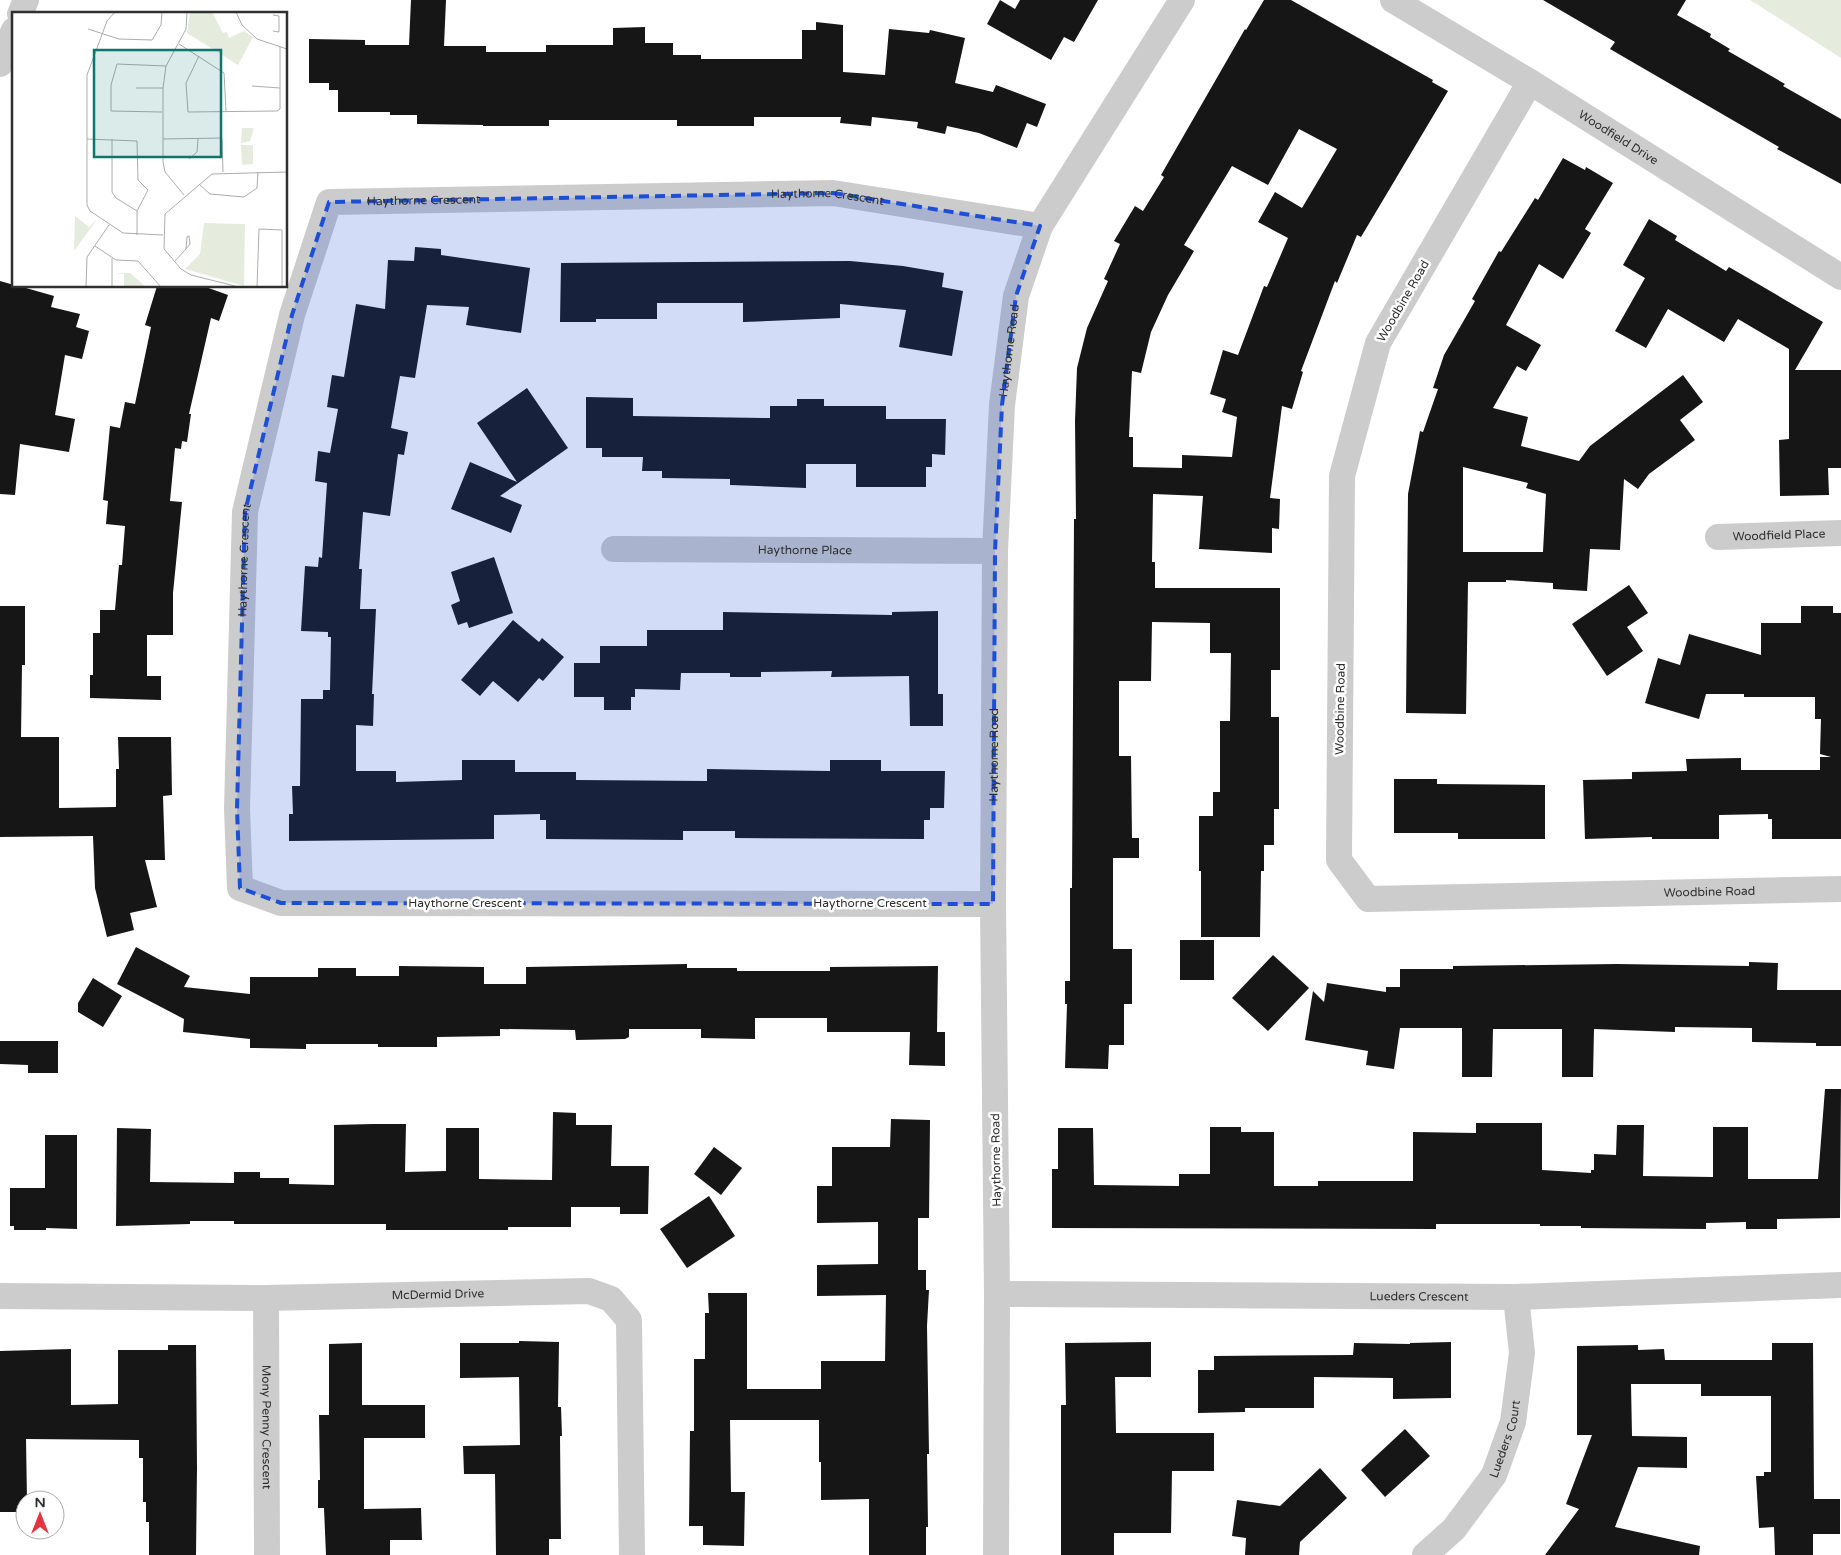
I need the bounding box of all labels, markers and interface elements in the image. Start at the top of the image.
inset map [12,12,288,288]
street label: Woodfield Drive [1576,107,1661,168]
street label: Haythorne Crescent [771,186,885,208]
street label: Haythorne Crescent [367,192,481,208]
street label: Woodbine Road [1374,258,1432,344]
street label: Haythorne Road [996,303,1022,398]
street label: Haythorne Crescent [235,501,254,617]
street label: Woodfield Place [1732,527,1826,544]
street label: Haythorne Place [758,543,852,557]
street label: Woodbine Road [1332,663,1348,755]
street label: Haythorne Road [987,708,1001,802]
street label: Woodbine Road [1663,884,1756,900]
street label: Haythorne Crescent [408,896,522,910]
street label: Haythorne Crescent [813,896,927,910]
street label: Haythorne Road [988,1113,1004,1207]
street label: McDermid Drive [392,1286,484,1302]
street label: Lueders Crescent [1369,1289,1469,1304]
street label: Mony Penny Crescent [259,1365,274,1490]
street label: Lueders Court [1487,1399,1523,1480]
north arrow [15,1490,65,1540]
text: N [34,1494,46,1511]

